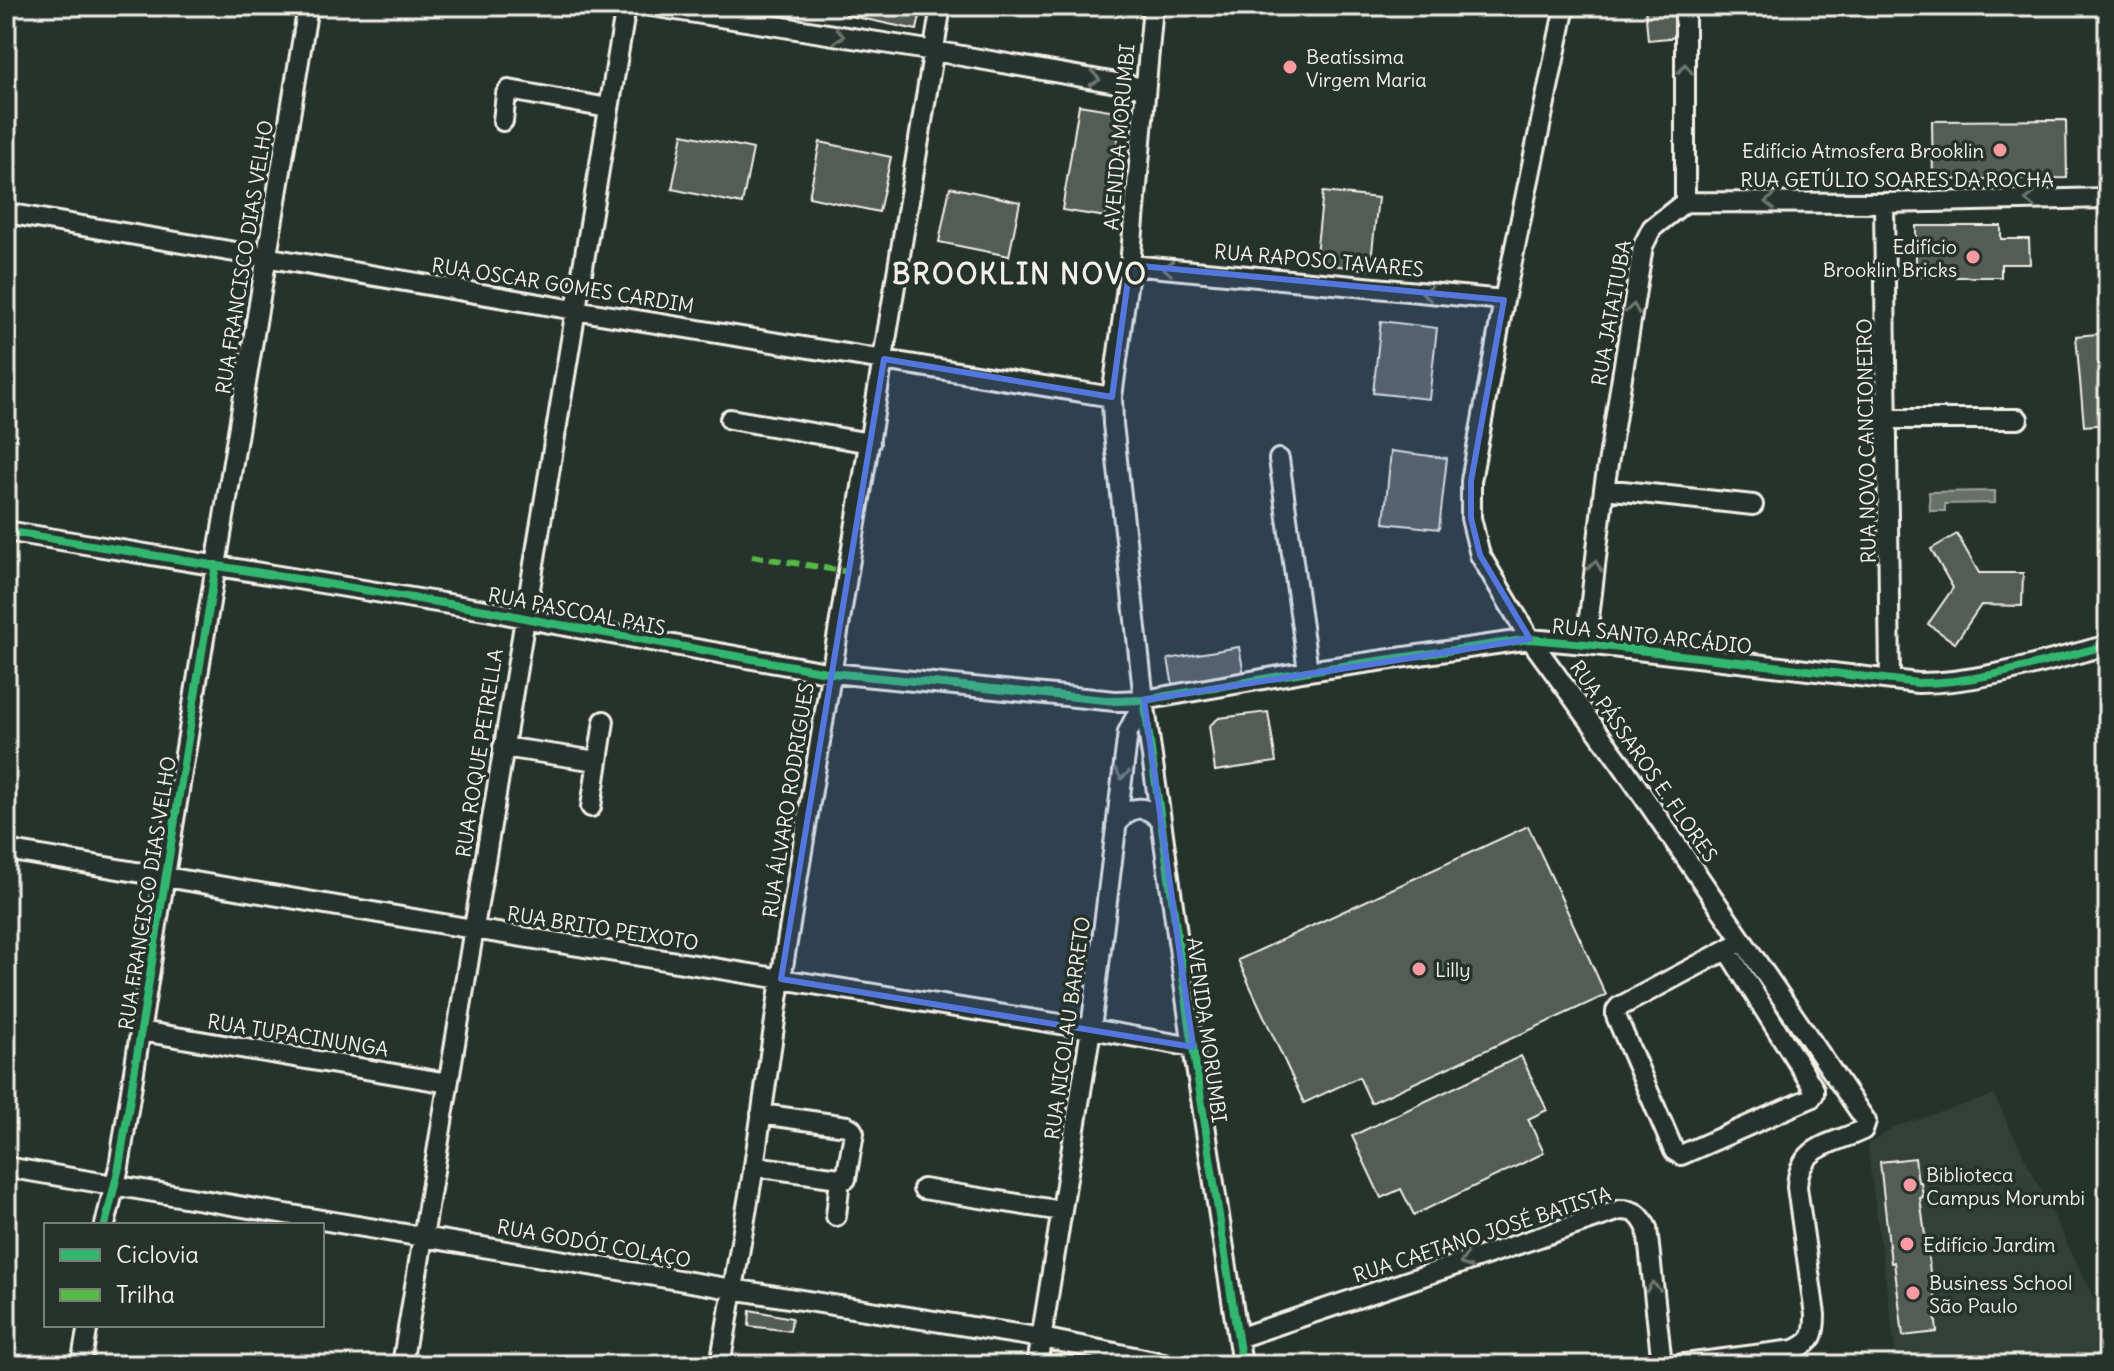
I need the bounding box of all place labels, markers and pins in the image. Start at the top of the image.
place label: Beatíssima Virgem Maria [1306,44,1427,92]
marker: Beatíssima Virgem Maria [1281,58,1299,76]
place label: Edifício Atmosfera Brooklin [1742,138,1984,163]
marker: Edifício Atmosfera Brooklin [1991,141,2009,159]
place label: Edifício Brooklin Bricks [1823,234,1957,282]
marker: Edifício Brooklin Bricks [1964,248,1982,266]
place label: Lilly [1435,957,1471,982]
marker: Lilly [1410,960,1428,978]
place label: Biblioteca Campus Morumbi [1926,1162,2085,1210]
marker: Biblioteca Campus Morumbi [1901,1176,1919,1194]
place label: Edifício Jardim [1923,1232,2056,1257]
marker: Edifício Jardim [1898,1235,1916,1253]
place label: Business School São Paulo [1929,1270,2072,1318]
marker: Business School São Paulo [1904,1284,1922,1302]

